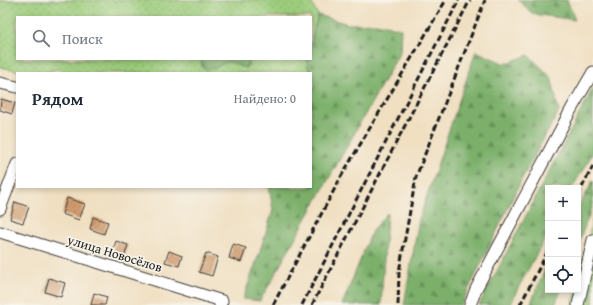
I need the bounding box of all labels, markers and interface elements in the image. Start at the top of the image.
search box [16,16,312,60]
icon: search [30,27,52,49]
text: Поиск [62,28,103,49]
text: Рядом [32,86,83,111]
text: Найдено: 0 [234,89,296,108]
map controls [545,185,581,293]
button: + [545,185,581,221]
button: − [545,221,581,257]
street label: улица Новосёлов [64,230,165,277]
button: locate [545,257,581,293]

